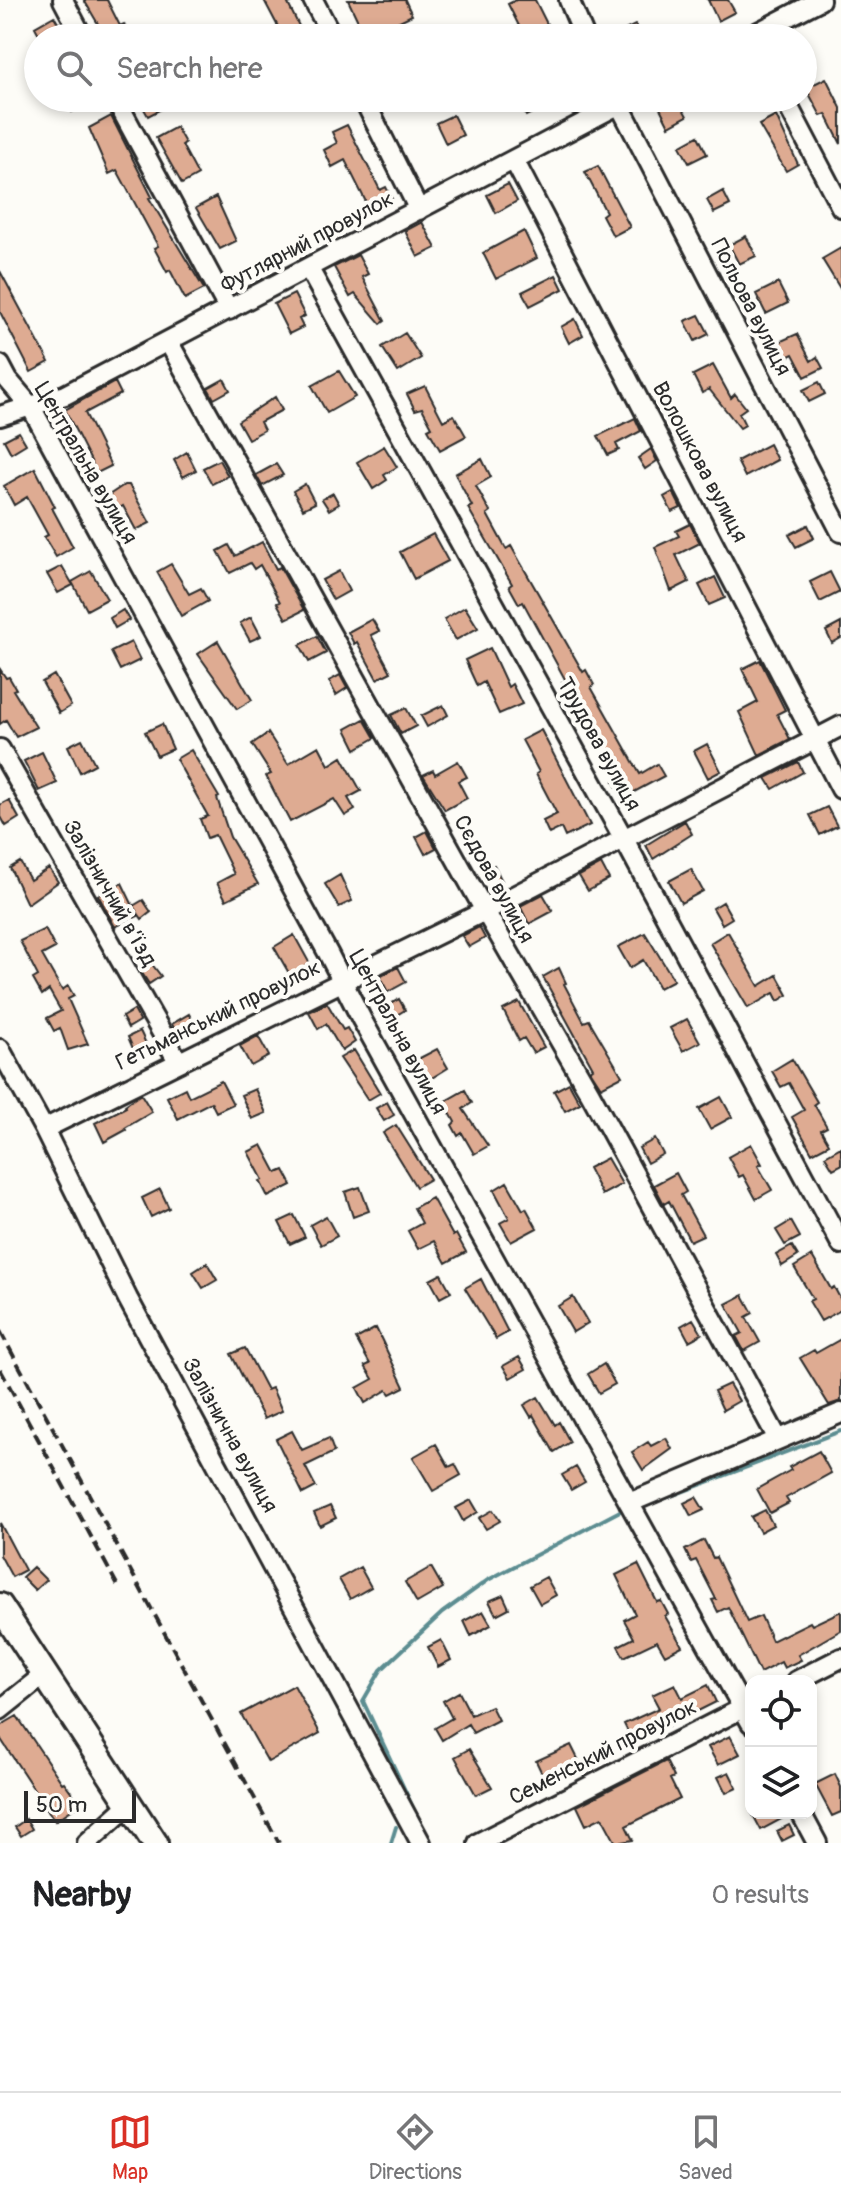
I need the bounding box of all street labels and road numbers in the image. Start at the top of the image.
street label: Футлярний провулок [216,185,398,299]
street label: Польова вулиця [704,234,798,380]
street label: Центральна вулиця [28,377,144,549]
street label: Волошкова вулиця [646,377,754,547]
street label: Трудова вулиця [551,672,647,816]
street label: Сєдова вулиця [447,810,541,948]
street label: Залізничний в’їзд [57,815,163,971]
street label: Центральна вулиця [343,945,453,1119]
street label: Гетьманський провулок [111,953,325,1077]
street label: Залізнична вулиця [176,1353,284,1517]
street label: Семенський провулок [504,1693,702,1811]

